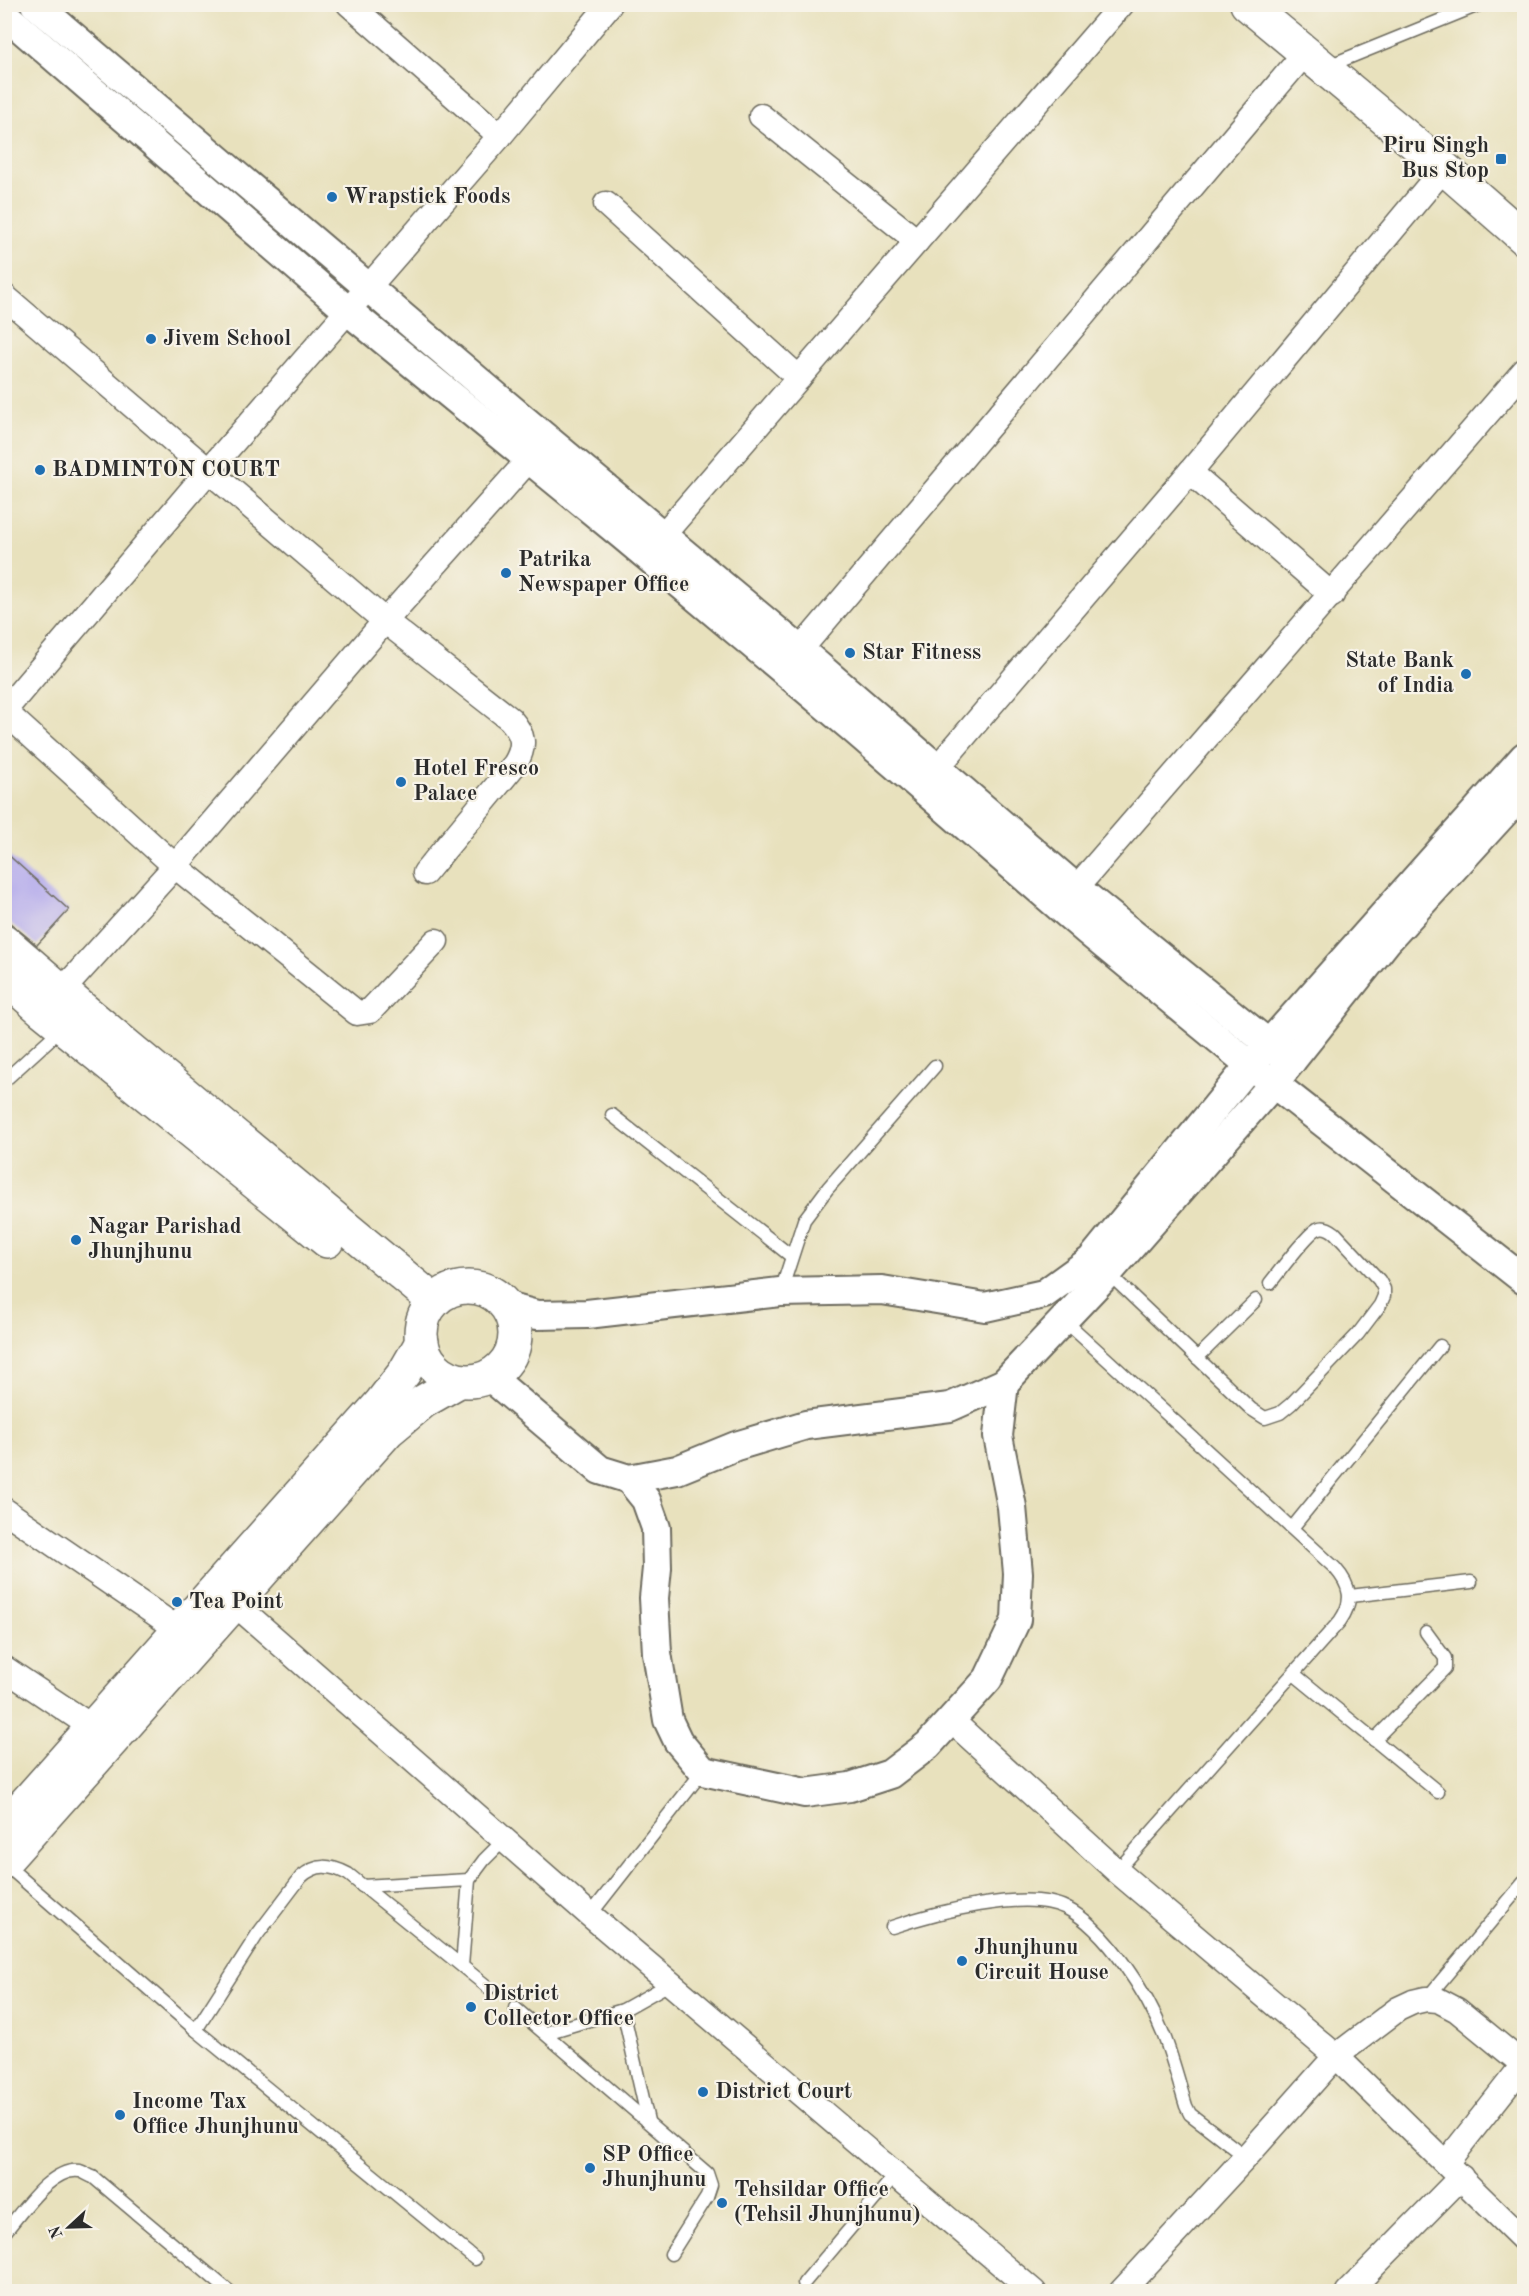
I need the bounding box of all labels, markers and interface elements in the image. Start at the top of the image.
place label: Piru Singh Bus Stop [1382,135,1489,182]
marker: Piru Singh Bus Stop [1494,152,1508,166]
place label: Wrapstick Foods [344,186,510,208]
marker: Wrapstick Foods [325,190,339,204]
place label: Jivem School [163,328,291,350]
marker: Jivem School [144,332,158,346]
place label: BADMINTON COURT [52,459,280,481]
marker: BADMINTON COURT [33,463,47,477]
place label: Patrika Newspaper Office [518,549,689,596]
marker: Patrika Newspaper Office [499,566,513,580]
place label: Star Fitness [862,642,981,664]
marker: Star Fitness [843,646,857,660]
place label: State Bank of India [1345,650,1454,697]
marker: State Bank of India [1459,667,1473,681]
place label: Hotel Fresco Palace [413,758,539,805]
marker: Hotel Fresco Palace [394,775,408,789]
place label: Nagar Parishad Jhunjhunu [88,1216,242,1263]
marker: Nagar Parishad Jhunjhunu [69,1233,83,1247]
place label: Tea Point [189,1591,283,1613]
marker: Tea Point [170,1595,184,1609]
place label: Jhunjhunu Circuit House [974,1937,1109,1984]
marker: Jhunjhunu Circuit House [955,1954,969,1968]
place label: District Collector Office [483,1983,634,2030]
marker: District Collector Office [464,2000,478,2014]
place label: District Court [715,2081,852,2103]
marker: District Court [696,2085,710,2099]
place label: Income Tax Office Jhunjhunu [132,2091,299,2138]
marker: Income Tax Office Jhunjhunu [113,2108,127,2122]
place label: SP Office Jhunjhunu [602,2144,706,2191]
marker: SP Office Jhunjhunu [583,2161,597,2175]
place label: Tehsildar Office (Tehsil Jhunjhunu) [734,2179,921,2226]
marker: Tehsildar Office (Tehsil Jhunjhunu) [715,2196,729,2210]
north arrow [39,2197,99,2257]
text: N [47,2222,67,2241]

